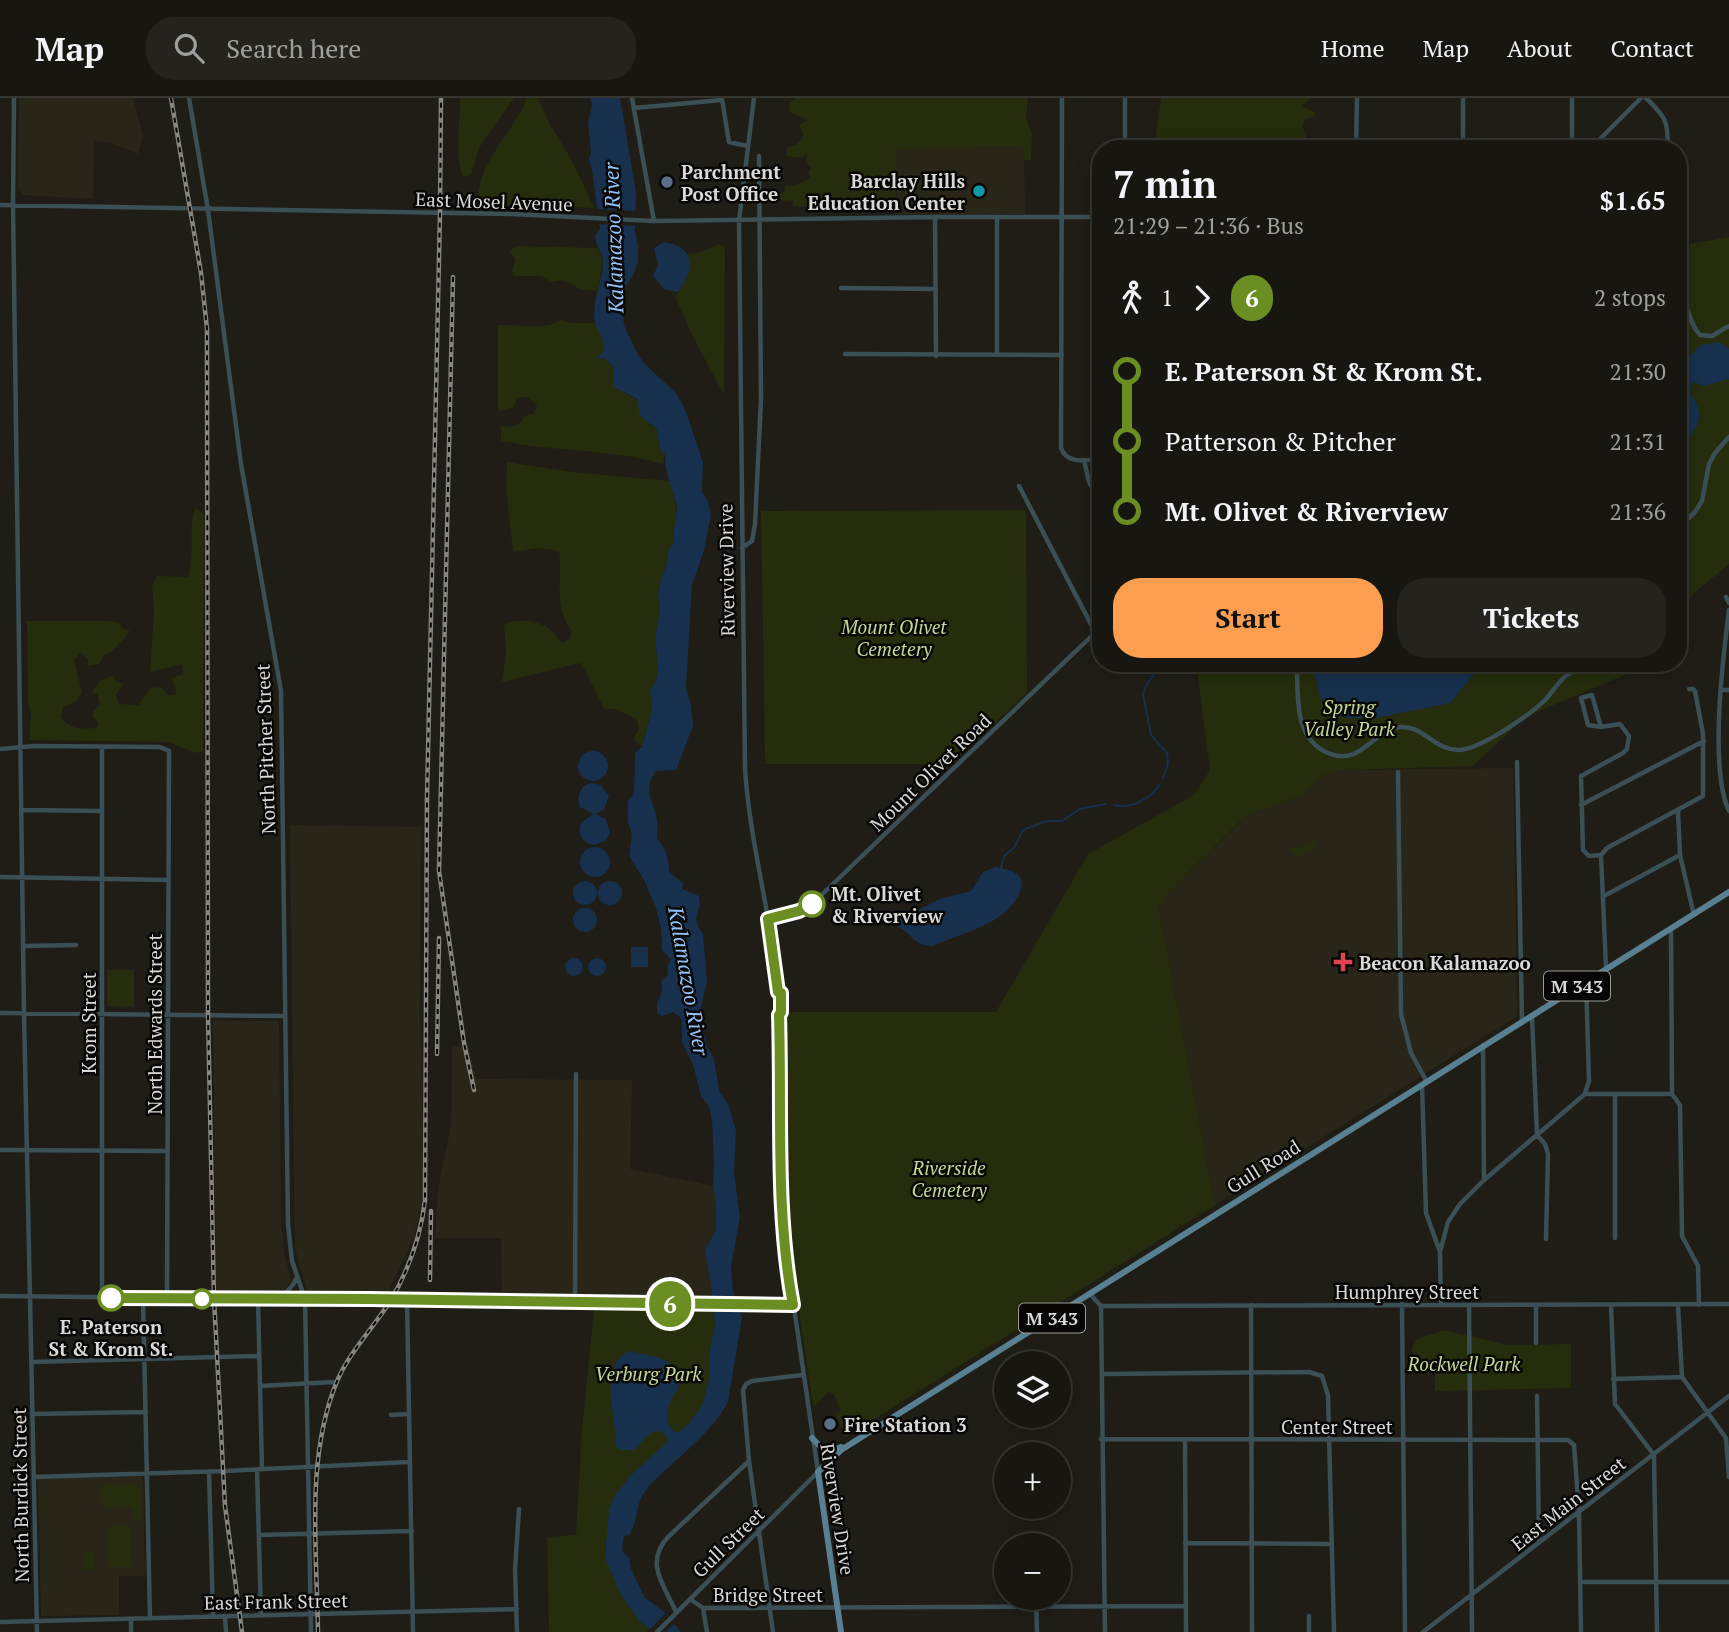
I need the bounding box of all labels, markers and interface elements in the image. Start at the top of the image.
search box [146,17,636,80]
text: Map [35,27,104,70]
icon: search [170,29,208,67]
text: Search here [226,31,361,65]
text: Home [1321,32,1385,64]
text: Map [1423,32,1469,64]
text: About [1507,32,1573,64]
text: Contact [1611,32,1694,64]
place label: Parchment Post Office [681,159,781,206]
text: 7 min [1113,159,1217,209]
water label: Kalamazoo River [596,161,630,315]
place label: Barclay Hills Education Center [808,168,966,215]
marker: Parchment Post Office [659,174,675,190]
marker: Barclay Hills Education Center [971,183,987,199]
text: $1.65 [1600,183,1666,217]
street label: East Mosel Avenue [415,186,573,216]
text: 21:29 – 21:36 · Bus [1113,210,1304,241]
icon: walk [1113,279,1151,317]
icon: forward [1183,279,1221,317]
text: 1 [1161,282,1173,313]
text: 6 [1245,282,1259,314]
text: 2 stops [1594,282,1666,313]
text: E. Paterson St & Krom St. [1165,354,1483,388]
text: 21:30 [1609,356,1666,387]
text: Patterson & Pitcher [1165,424,1396,458]
text: 21:31 [1609,426,1666,457]
text: Mt. Olivet & Riverview [1165,494,1448,528]
text: 21:36 [1609,496,1666,527]
street label: Riverview Drive [712,503,740,637]
button: Start [1113,578,1383,658]
button: Tickets [1397,578,1666,658]
park label: Mount Olivet Cemetery [840,614,947,661]
street label: North Pitcher Street [250,663,280,835]
park label: Spring Valley Park [1303,694,1396,741]
street label: Mount Olivet Road [864,707,996,836]
place label: Mt. Olivet & Riverview [831,881,944,928]
marker: Mt. Olivet & Riverview [799,891,825,917]
water label: Kalamazoo River [662,903,716,1059]
street label: North Edwards Street [142,934,167,1114]
place label: Beacon Kalamazoo [1359,950,1531,975]
marker: Beacon Kalamazoo [1333,952,1353,972]
street label: Krom Street [76,972,101,1074]
road number: M 343 [1544,972,1610,1001]
street label: Gull Road [1221,1133,1305,1198]
park label: Riverside Cemetery [911,1155,988,1202]
street label: Humphrey Street [1335,1279,1479,1304]
line badge: 6 [647,1281,693,1327]
marker: E. Paterson St & Krom St. [98,1285,124,1311]
text: 6 [663,1288,677,1320]
unlabelled marker [192,1289,212,1309]
road number: M 343 [1019,1303,1085,1332]
place label: E. Paterson St & Krom St. [49,1314,173,1361]
map controls [994,1351,1071,1610]
button: layers [994,1351,1071,1428]
park label: Rockwell Park [1407,1351,1521,1376]
park label: Verburg Park [595,1361,702,1386]
street label: North Burdick Street [6,1407,34,1583]
place label: Fire Station 3 [844,1412,967,1437]
street label: Center Street [1281,1414,1393,1439]
marker: Fire Station 3 [822,1416,838,1432]
street label: Riverview Drive [815,1441,861,1577]
button: + [994,1442,1071,1519]
street label: East Main Street [1506,1450,1630,1556]
street label: Gull Street [687,1501,769,1583]
button: − [994,1533,1071,1610]
street label: Bridge Street [713,1582,823,1607]
street label: East Frank Street [204,1587,348,1615]

